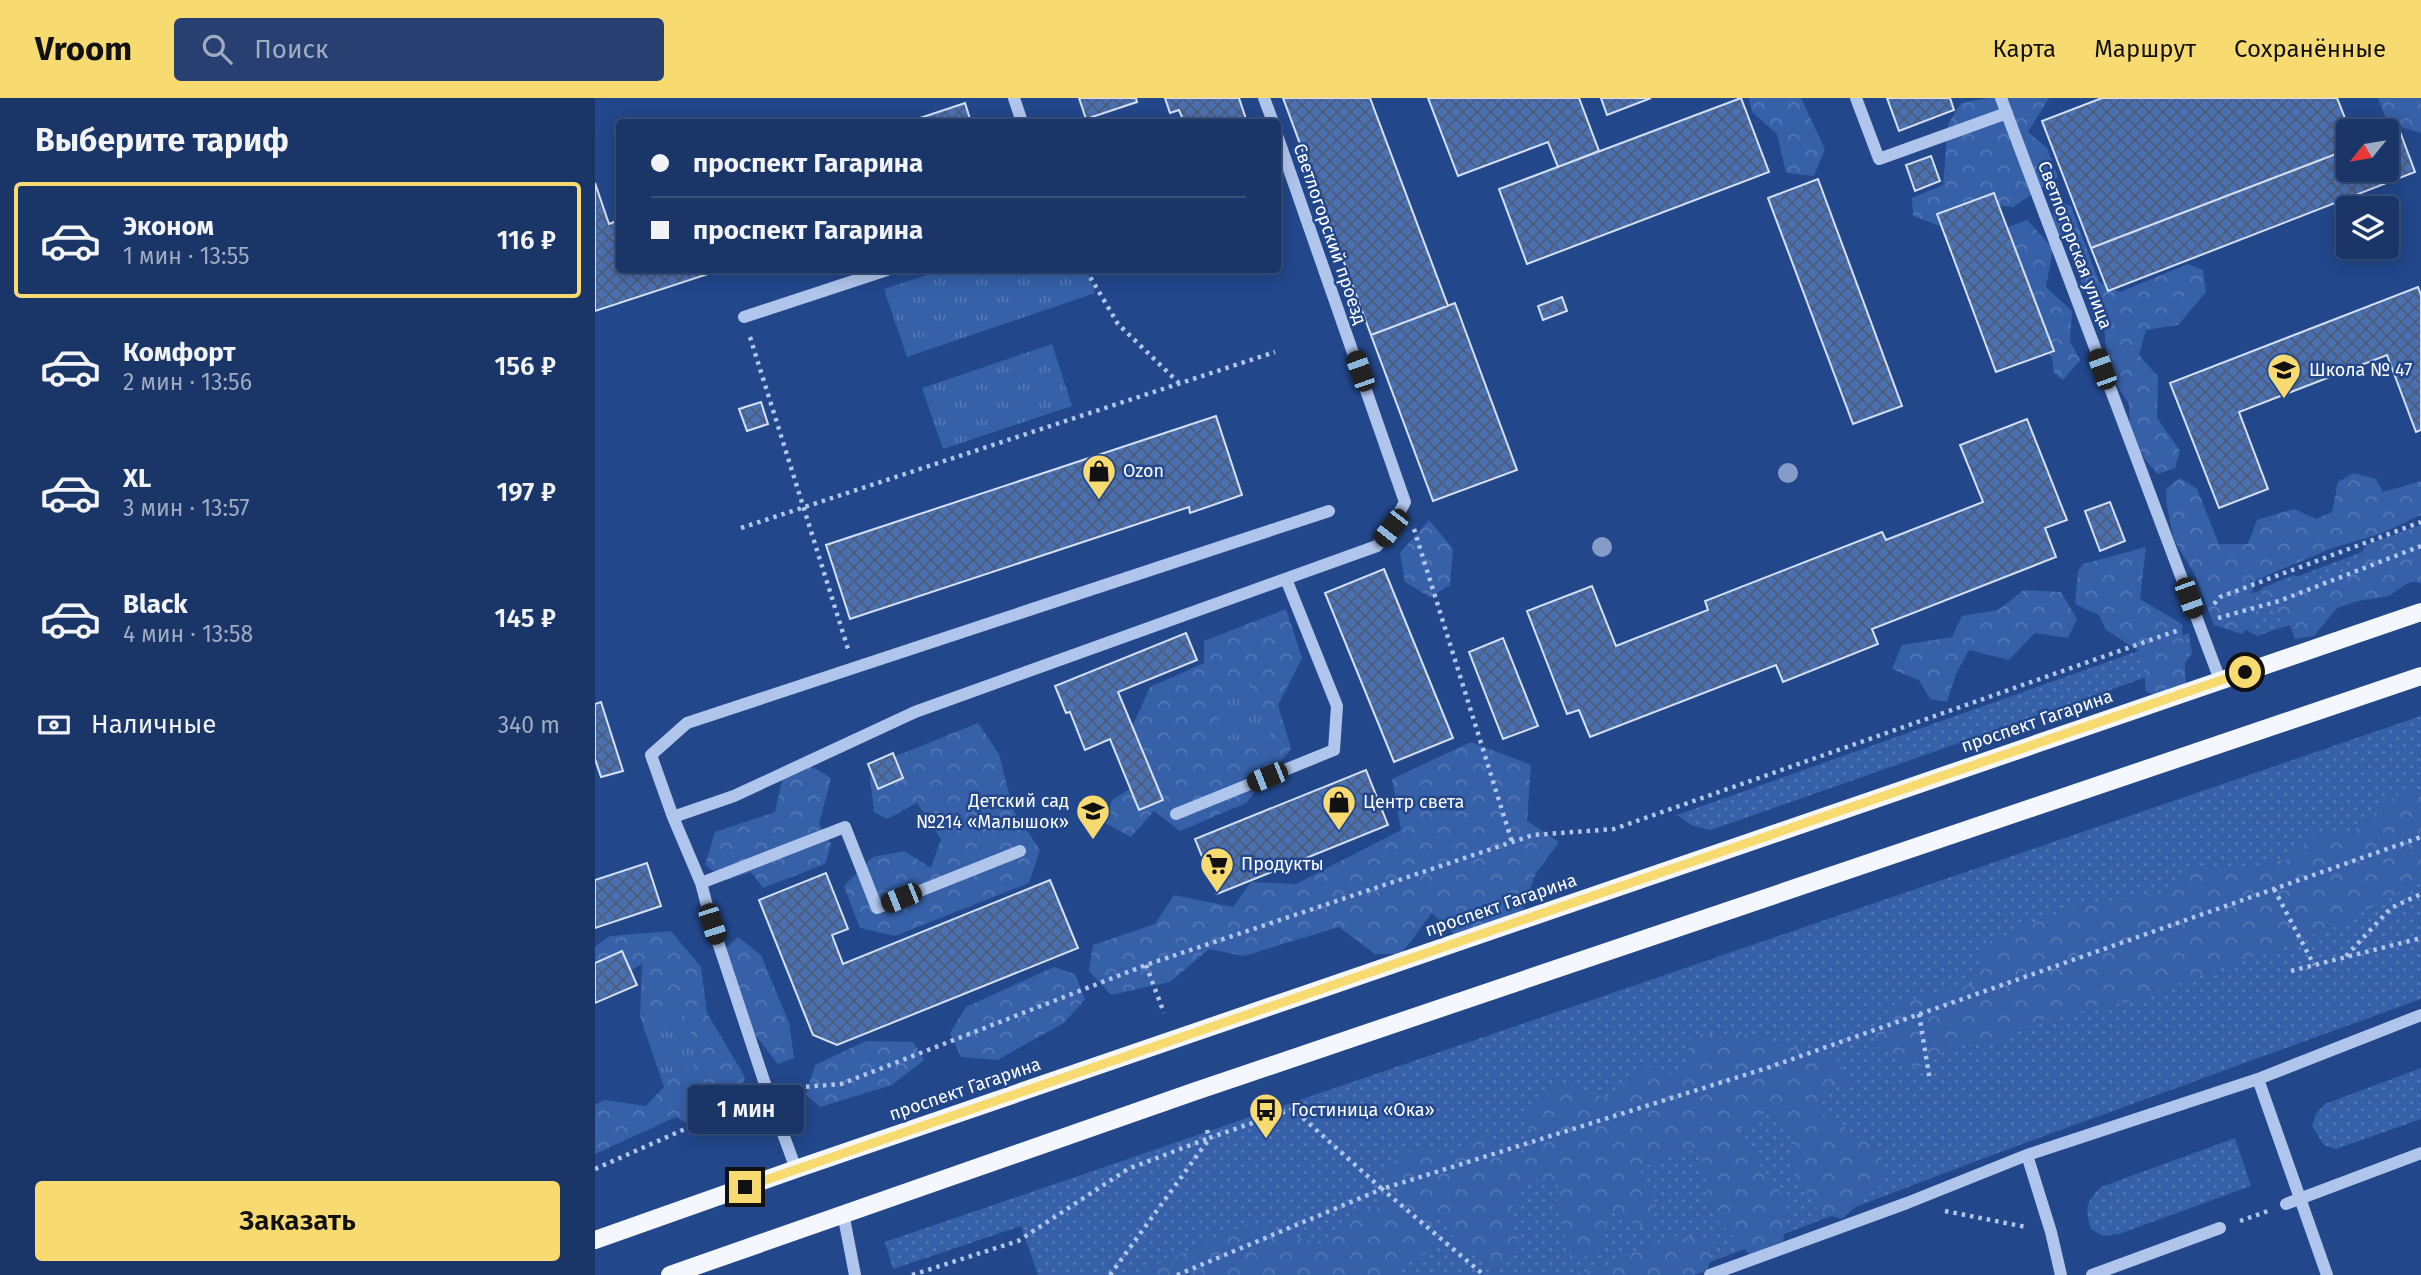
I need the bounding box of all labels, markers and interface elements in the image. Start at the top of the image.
search box [174,18,664,81]
text: Vroom [35,29,132,69]
icon: search [198,30,236,68]
text: Поиск [254,34,328,65]
text: Карта [1993,35,2056,63]
text: Маршрут [2094,35,2196,63]
text: Сохранённые [2234,35,2386,63]
north arrow [2336,119,2399,182]
map controls [2336,119,2399,259]
text: Выберите тариф [35,121,289,159]
street label: Светлогорский проезд [1289,141,1371,327]
text: проспект Гагарина [693,148,923,179]
street label: Светлогорская улица [2033,158,2117,332]
button: layers [2336,196,2399,259]
icon: car [39,209,102,272]
text: Эконом [123,211,214,242]
text: проспект Гагарина [693,215,923,246]
text: 116 ₽ [497,225,556,256]
text: 1 мин · 13:55 [123,242,250,270]
icon: car [39,335,102,398]
text: Комфорт [123,337,236,368]
car [2085,346,2120,392]
car [1344,348,1377,394]
text: 156 ₽ [494,351,556,382]
school or university icon: Школа № 47 [2265,351,2303,400]
place label: Школа № 47 [2309,359,2412,381]
text: 2 мин · 13:56 [123,368,252,396]
shop icon: Ozon [1080,452,1118,501]
place label: Ozon [1123,460,1164,482]
icon: car [39,461,102,524]
text: XL [123,463,151,494]
text: 197 ₽ [497,477,556,508]
text: 3 мин · 13:57 [123,494,249,522]
car [1370,505,1413,551]
car [2172,575,2207,621]
icon: car [39,587,102,650]
text: Black [123,589,188,620]
text: 145 ₽ [495,603,556,634]
text: 4 мин · 13:58 [123,620,253,648]
route start [2229,656,2261,688]
street label: проспект Гагарина [1958,685,2116,757]
icon: cash [35,706,73,744]
text: Наличные [91,709,216,740]
text: 340 m [498,711,560,739]
car [1244,759,1291,795]
shop icon: Центр света [1320,783,1358,832]
place label: Детский сад №214 «Малышок» [916,790,1069,833]
place label: Центр света [1363,791,1464,813]
school or university icon: Детский сад №214 «Малышок» [1074,792,1112,841]
supermarket icon: Продукты [1198,845,1236,894]
place label: Продукты [1241,853,1324,875]
street label: проспект Гагарина [1422,869,1580,941]
car [878,880,925,916]
car [696,901,729,947]
street label: проспект Гагарина [886,1053,1044,1125]
callout: 1 мин [687,1086,803,1134]
bus stop icon: Гостиница «Ока» [1247,1091,1285,1140]
text: 1 мин [717,1095,775,1123]
place label: Гостиница «Ока» [1291,1099,1435,1121]
route end [729,1171,761,1203]
button: Заказать [35,1181,560,1261]

